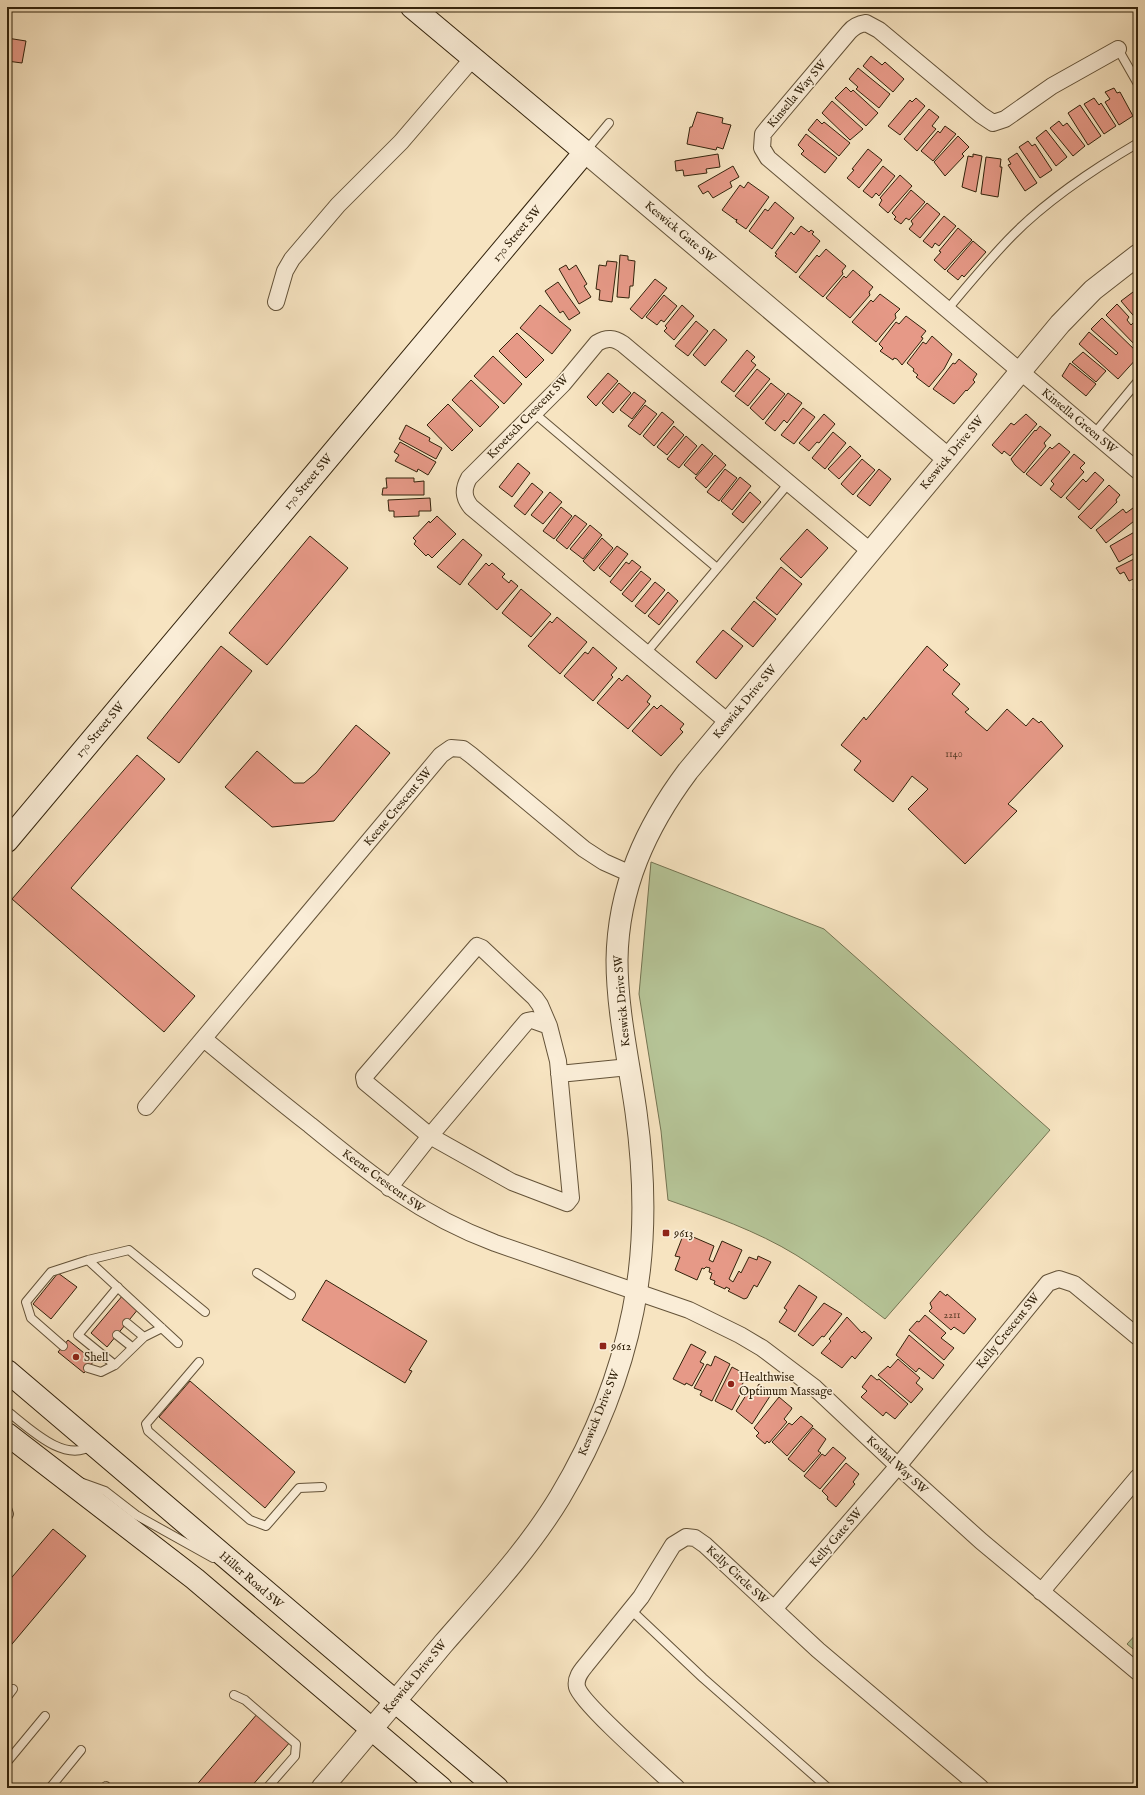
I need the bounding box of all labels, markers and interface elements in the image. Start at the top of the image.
street label: Kinsella Way SW [764,56,830,131]
street label: Keswick Gate SW [641,198,719,266]
street label: 170 Street SW [489,202,545,265]
street label: Kroetsch Crescent SW [484,371,573,462]
street label: Kinsella Green SW [1038,385,1120,457]
street label: Keswick Drive SW [917,413,988,493]
street label: 170 Street SW [280,450,336,513]
street label: Keswick Drive SW [710,662,781,742]
street label: 170 Street SW [72,698,128,761]
house number: 1140 [945,748,963,761]
street label: Keene Crescent SW [361,764,436,849]
street label: Keswick Drive SW [610,954,633,1047]
street label: Keene Crescent SW [339,1146,428,1216]
place label: 9613 [673,1226,693,1241]
marker: 9613 [661,1228,671,1238]
street label: Kelly Crescent SW [973,1290,1043,1372]
house number: 2211 [944,1309,961,1322]
place label: 9612 [610,1339,632,1354]
marker: 9612 [598,1341,608,1351]
place label: Shell [84,1350,109,1365]
marker: Shell [71,1352,81,1362]
street label: Keswick Drive SW [575,1367,623,1458]
place label: Healthwise Optimum Massage [739,1370,833,1400]
marker: Healthwise Optimum Massage [726,1379,736,1389]
street label: Koshal Way SW [863,1433,931,1498]
street label: Kelly Gate SW [806,1505,866,1571]
street label: Kelly Circle SW [703,1542,772,1608]
street label: Hiller Road SW [216,1548,286,1612]
street label: Keswick Drive SW [380,1637,451,1717]

